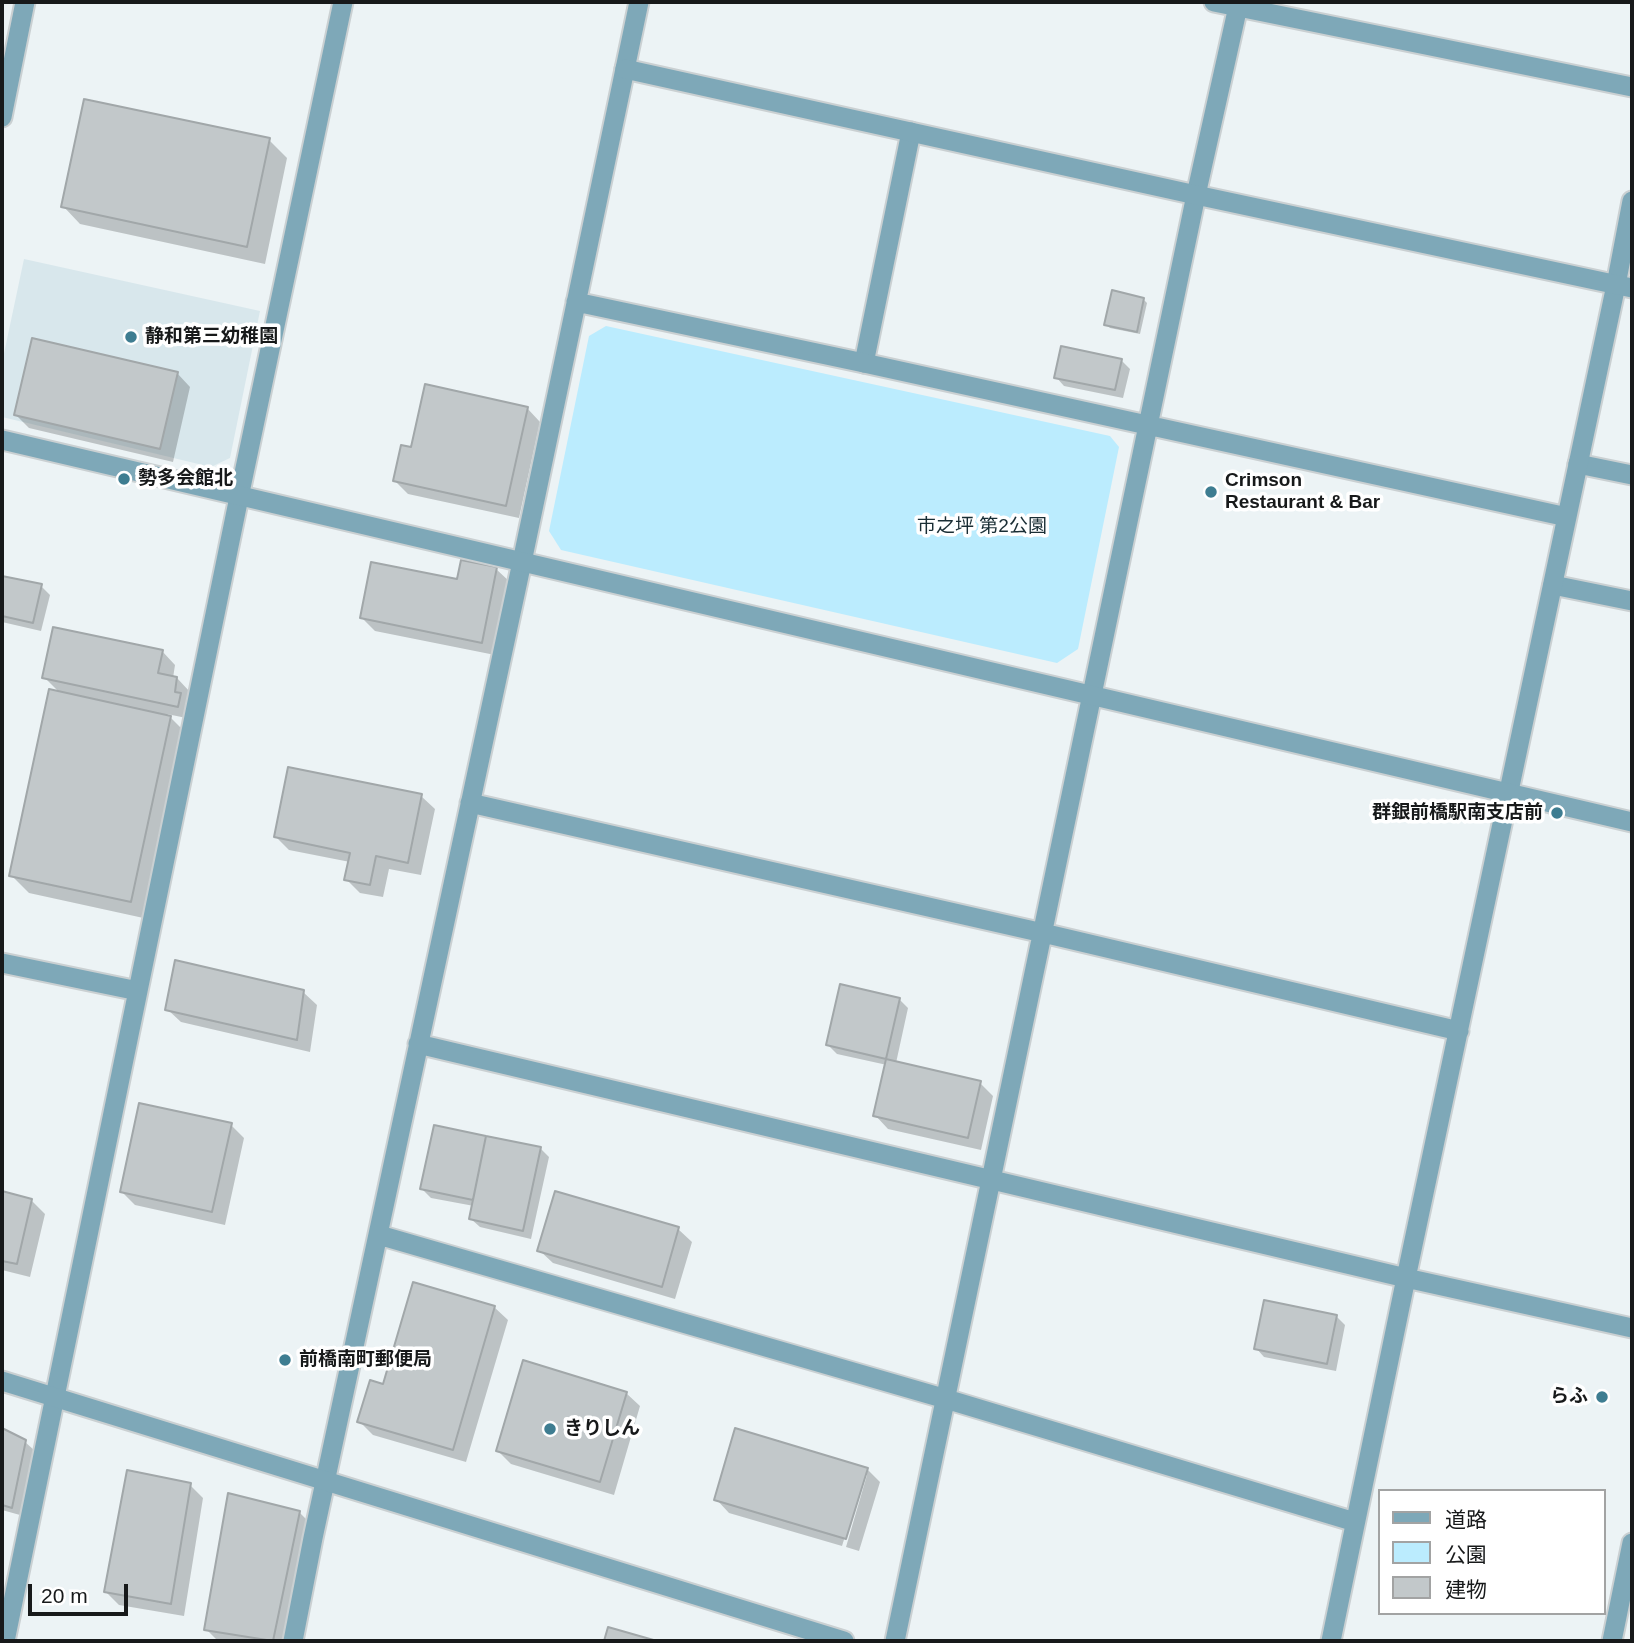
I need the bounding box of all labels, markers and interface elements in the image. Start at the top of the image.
place label: 静和第三幼稚園 [145,326,278,348]
marker: 静和第三幼稚園 [123,329,139,345]
place label: 勢多会館北 [138,468,233,490]
place label: Crimson Restaurant & Bar [1225,470,1380,514]
marker: 勢多会館北 [116,471,132,487]
marker: Crimson Restaurant & Bar [1203,484,1219,500]
park label: 市之坪 第2公園 [917,516,1047,538]
place label: 群銀前橋駅南支店前 [1372,802,1543,824]
marker: 群銀前橋駅南支店前 [1549,805,1565,821]
place label: 前橋南町郵便局 [299,1349,432,1371]
marker: 前橋南町郵便局 [277,1352,293,1368]
place label: らふ [1550,1386,1588,1408]
marker: らふ [1594,1389,1610,1405]
place label: きりしん [564,1418,640,1440]
marker: きりしん [542,1421,558,1437]
legend [1378,1489,1606,1615]
text: 道路 [1445,1508,1487,1531]
text: 公園 [1445,1543,1487,1566]
scale bar [32,1570,131,1614]
text: 建物 [1445,1578,1487,1601]
text: 20 m [41,1584,88,1607]

